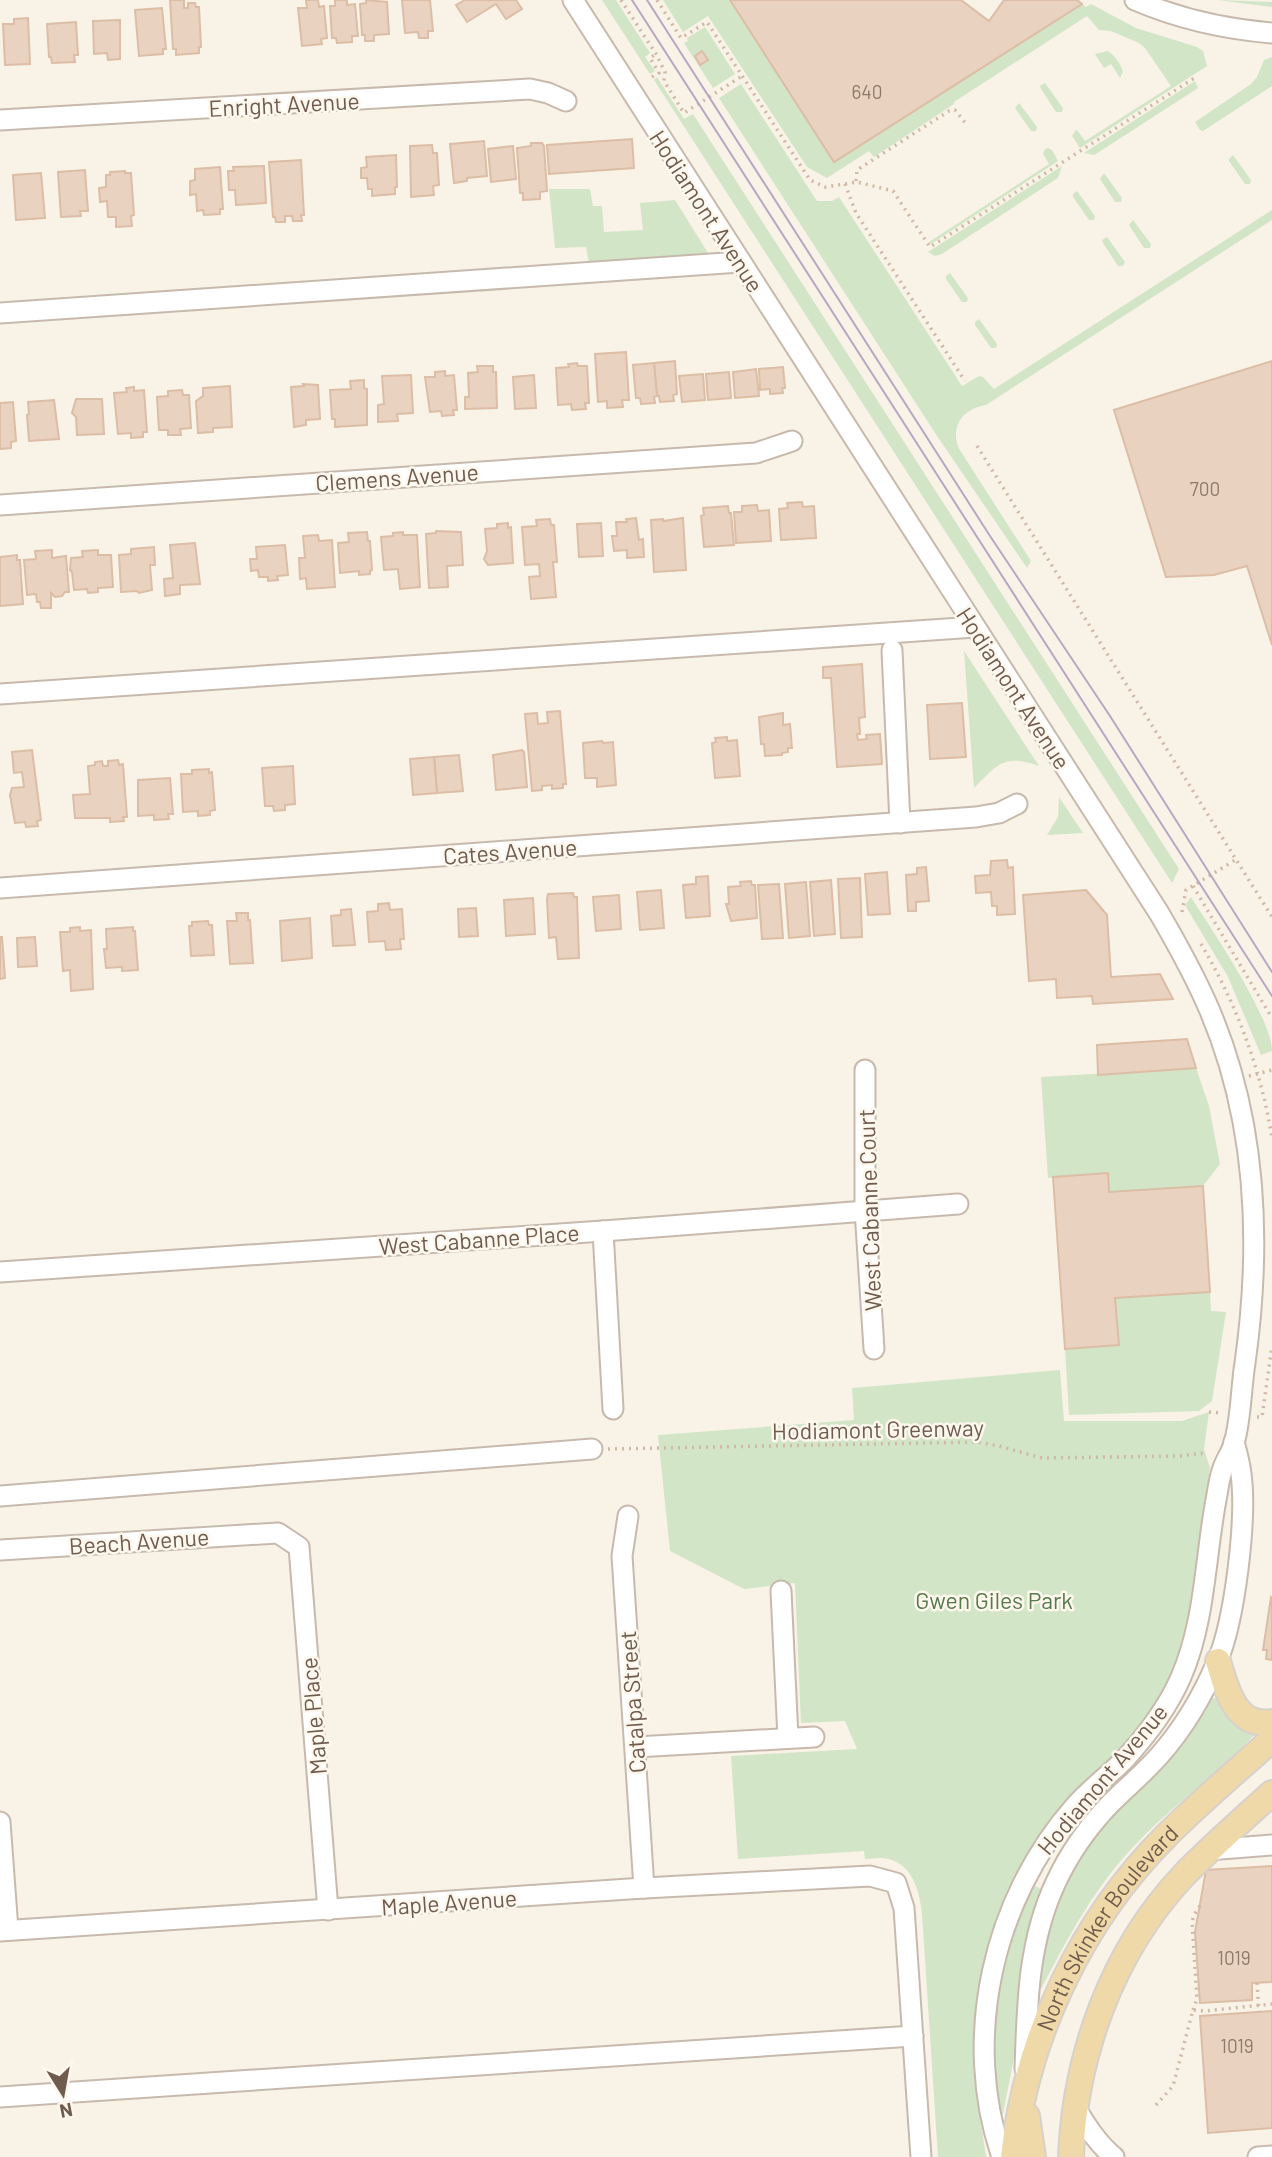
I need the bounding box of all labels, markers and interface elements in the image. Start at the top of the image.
house number: 640 [852,80,883,103]
street label: Enright Avenue [208,86,360,122]
street label: Hodiamont Avenue [644,125,770,297]
street label: Clemens Avenue [314,457,480,497]
house number: 700 [1190,477,1220,500]
street label: Hodiamont Avenue [951,602,1077,774]
street label: Cates Avenue [442,832,578,870]
street label: West Cabanne Court [851,1108,887,1312]
street label: West Cabanne Place [378,1218,580,1260]
street label: Hodiamont Greenway [772,1413,985,1445]
street label: Beach Avenue [68,1522,210,1560]
park label: Gwen Giles Park [915,1586,1073,1614]
street label: Catalpa Street [613,1630,651,1774]
street label: Maple Place [294,1656,332,1776]
street label: Hodiamont Avenue [1031,1698,1173,1860]
street label: North Skinker Boulevard [1030,1819,1183,2035]
street label: Maple Avenue [380,1883,518,1921]
house number: 1019 [1217,1946,1251,1969]
house number: 1019 [1220,2034,1254,2057]
north arrow [28,2059,98,2129]
text: N [58,2099,75,2124]

